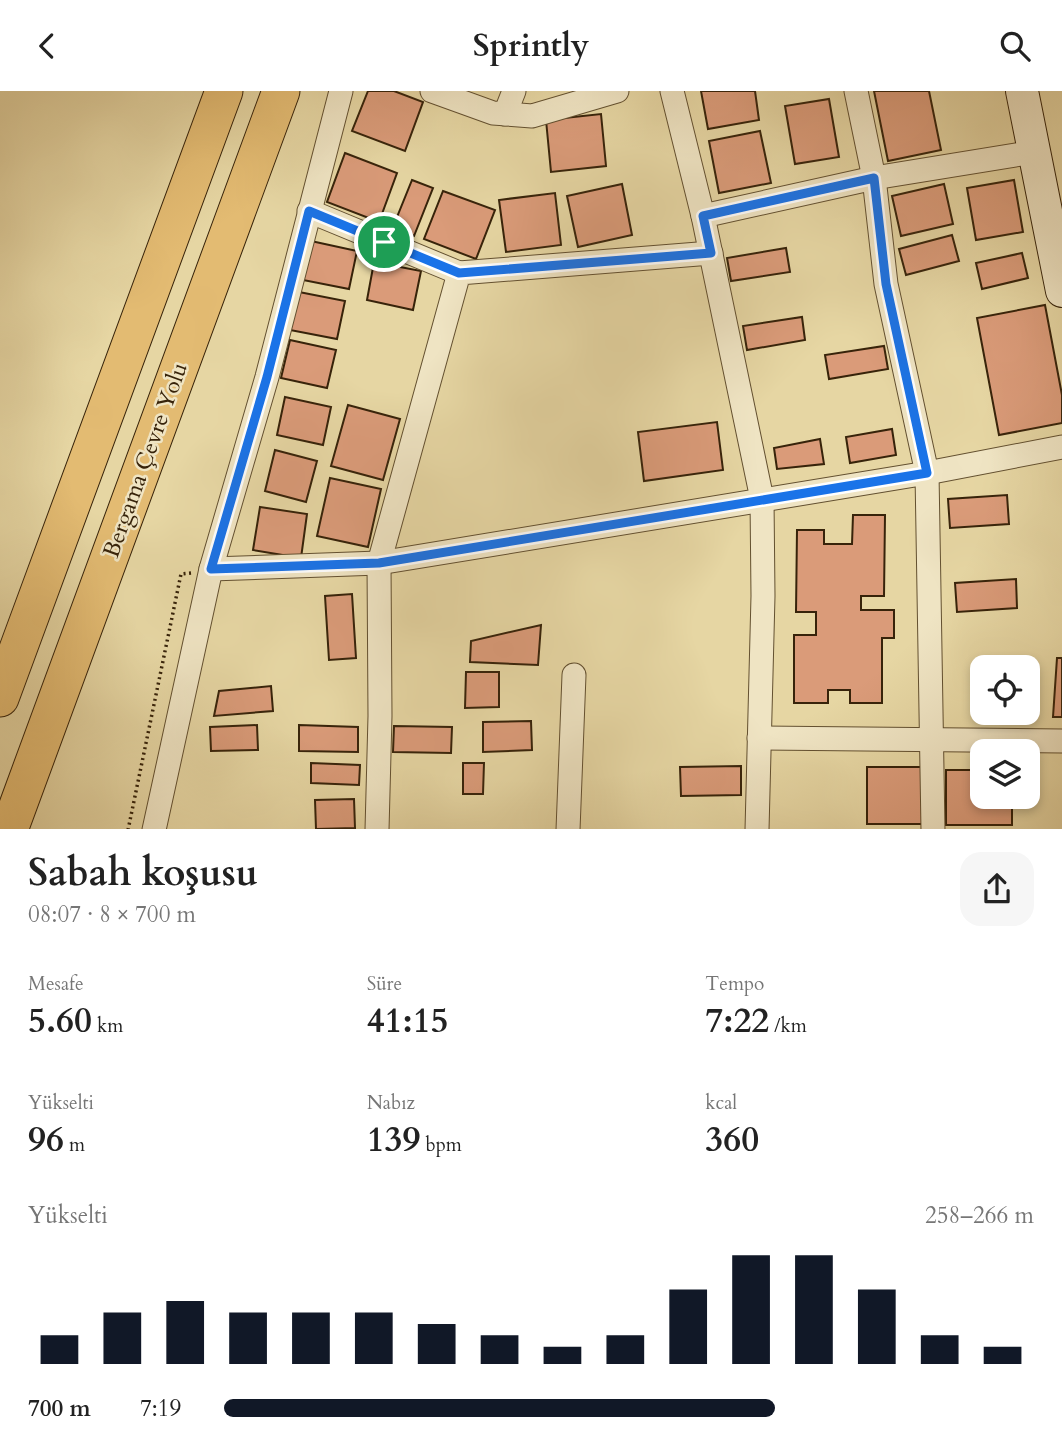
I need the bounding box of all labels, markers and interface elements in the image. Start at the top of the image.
text: Sprintly [473,24,589,68]
icon: back [28,27,66,65]
icon: search [996,27,1034,65]
pin [354,212,414,272]
icon: arrive [365,223,403,261]
street label: Bergama Çevre Yolu [95,358,195,562]
map controls [970,655,1040,809]
button: locate [970,655,1040,725]
button: layers [970,739,1040,809]
text: Sabah koşusu [28,847,258,899]
button: share [960,852,1034,926]
text: 08:07 · 8 × 700 m [28,899,196,930]
text: Mesafe [28,971,84,997]
text: Süre [367,971,402,997]
text: Tempo [705,971,764,997]
text: 5.60 [28,997,92,1045]
text: 41:15 [367,997,449,1045]
text: 7:22 [705,997,769,1045]
text: km [92,1013,123,1039]
text: /km [769,1013,807,1039]
text: Yükselti [28,1090,94,1116]
text: Nabız [367,1090,415,1116]
text: kcal [705,1090,737,1116]
text: 96 [28,1116,64,1164]
text: 139 [367,1116,420,1164]
text: 360 [705,1116,759,1164]
text: m [64,1132,85,1158]
text: bpm [420,1132,462,1158]
text: Yükselti [28,1200,108,1231]
text: 258–266 m [925,1200,1034,1231]
text: 700 m [28,1393,91,1424]
text: 7:19 [140,1393,181,1424]

